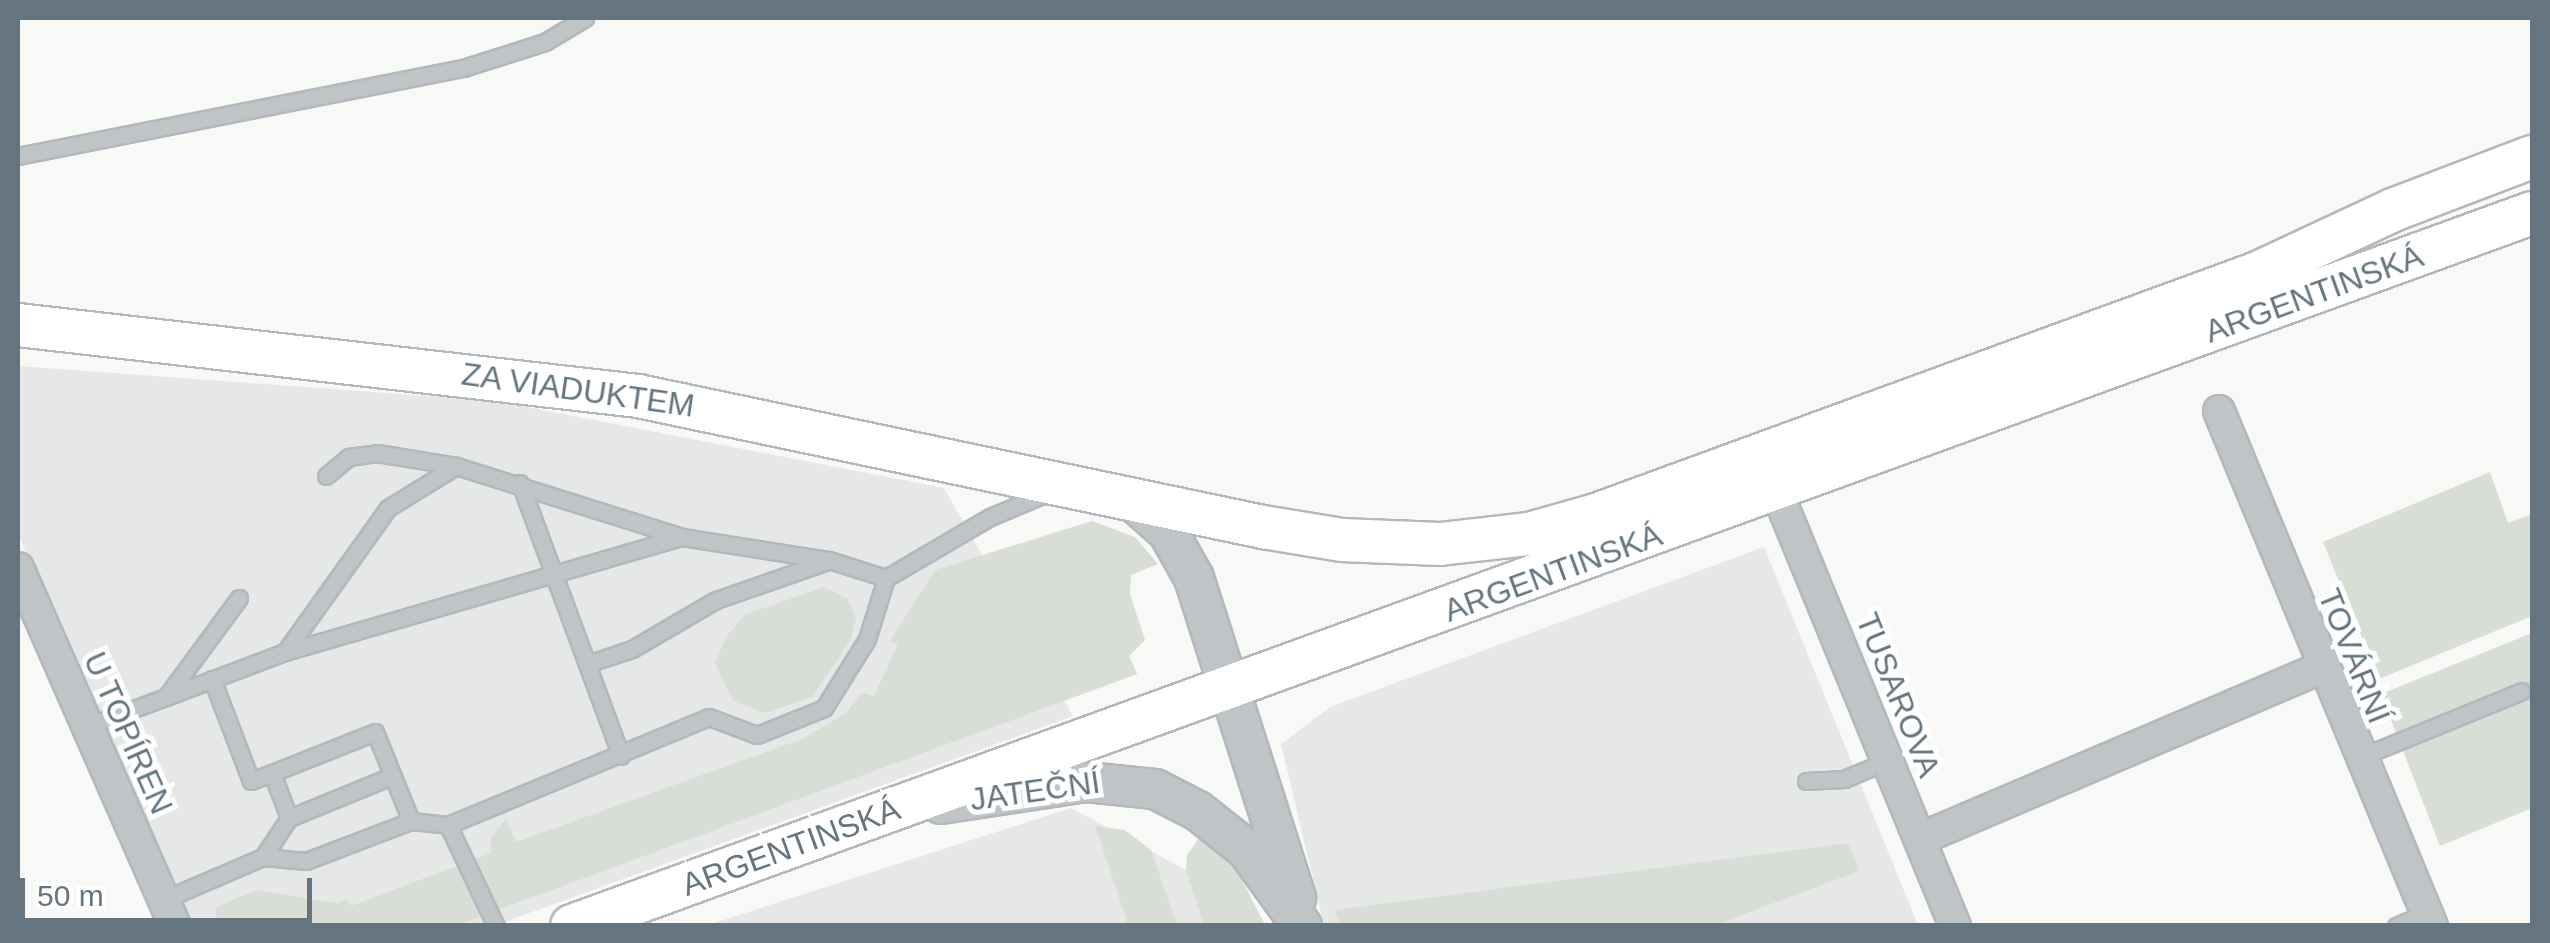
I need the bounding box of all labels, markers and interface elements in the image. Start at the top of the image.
street label: ARGENTINSKÁ [2200,237,2428,351]
street label: ZA VIADUKTEM [458,355,698,425]
street label: ARGENTINSKÁ [1439,516,1667,630]
street label: TOVÁRNÍ [2310,583,2398,729]
street label: TUSAROVA [1848,607,1948,783]
street label: U TOPÍREN [75,646,181,820]
street label: JATEČNÍ [967,763,1103,819]
street label: ARGENTINSKÁ [677,790,905,904]
scale bar [25,858,318,920]
text: 50 m [37,879,104,912]

